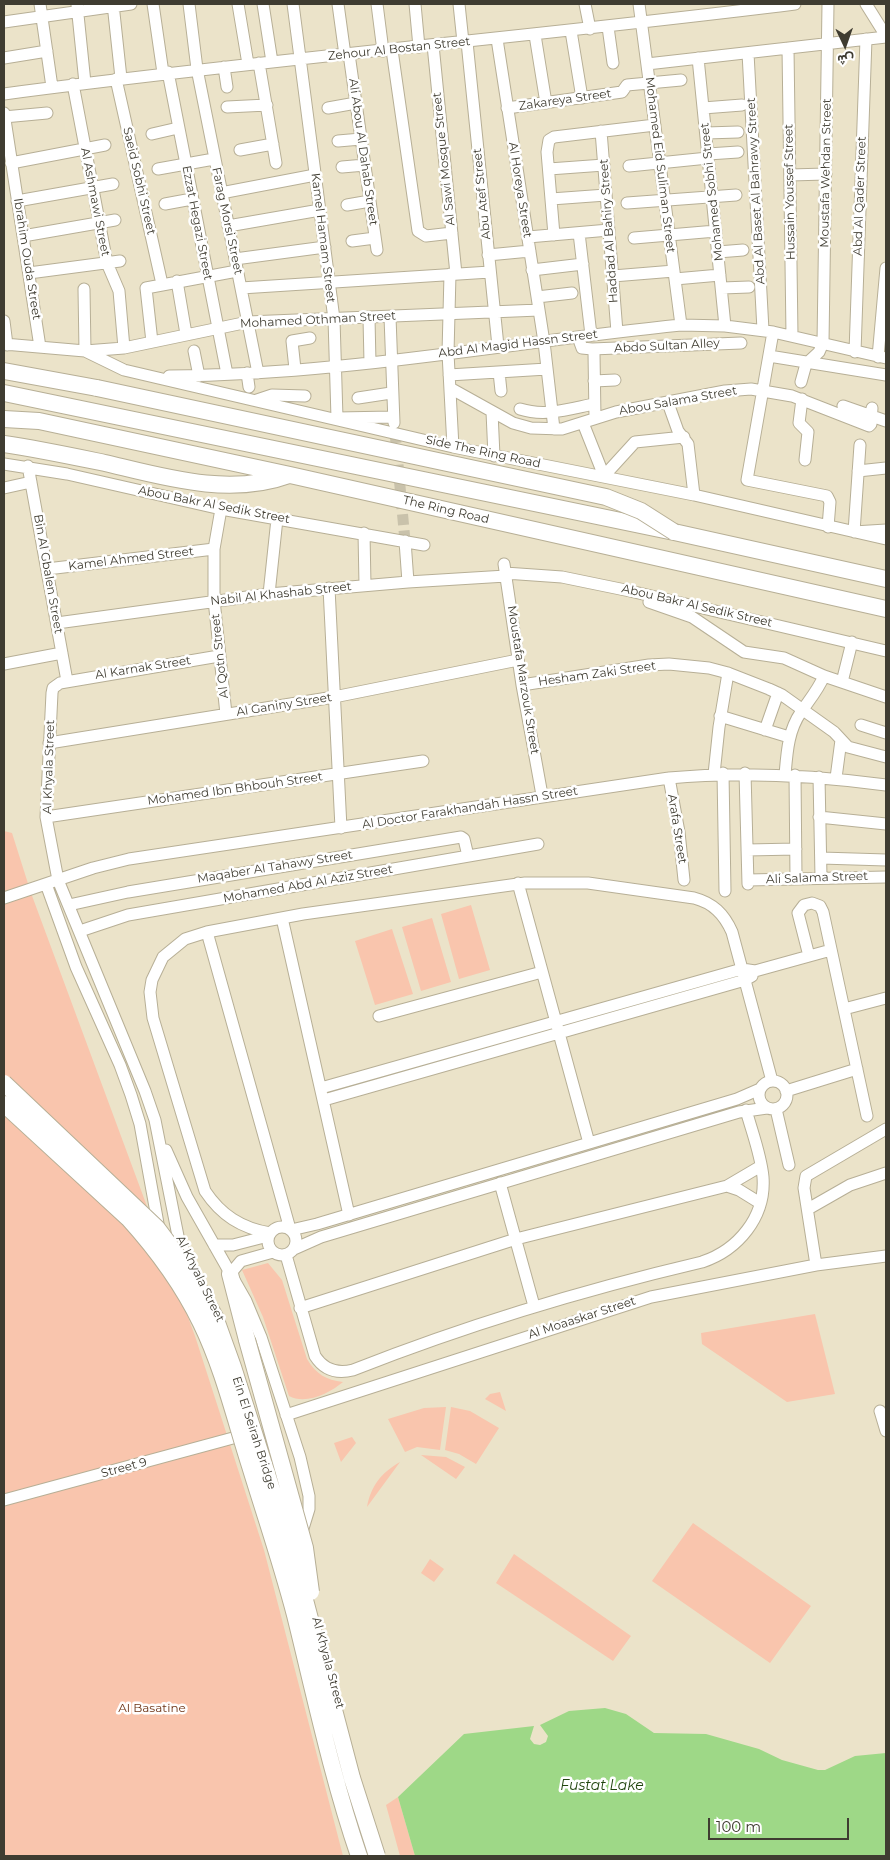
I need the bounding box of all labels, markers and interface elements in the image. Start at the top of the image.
north arrow [820,20,870,70]
street label: Zehour Al Bostan Street [327,34,471,64]
text: ش [837,51,855,69]
street label: Mohamed Eid Suliman Street [642,76,678,254]
street label: Ali Abou Al Dahab Street [346,78,380,226]
street label: Zakareya Street [518,86,612,114]
street label: Al Sawi Mosque Street [430,92,458,226]
street label: Abd Al Baset Al Bahrawy Street [744,97,768,285]
street label: Moustafa Wehdan Street [817,98,835,248]
street label: Mohamed Sobhi Street [698,122,726,262]
street label: Hussain Youssef Street [782,124,798,260]
street label: Saeid Sobhi Street [120,126,158,236]
street label: Abd Al Qader Street [851,136,869,256]
street label: Al Horeya Street [505,141,535,239]
street label: Al Ashmawi Street [77,146,113,258]
street label: Abu Atef Street [470,148,494,240]
street label: Haddad Al Bahiry Street [597,158,621,304]
street label: Ezzat Hegazi Street [179,165,215,281]
street label: Farag Morsi Street [209,166,245,276]
street label: Kamel Hamam Street [308,172,338,304]
street label: Ibrahim Ouda Street [10,197,44,321]
street label: Mohamed Othman Street [240,309,396,331]
street label: Abd Al Magid Hassn Street [438,327,598,361]
street label: Abdo Sultan Alley [614,336,720,356]
street label: Abou Salama Street [618,384,738,418]
street label: Side The Ring Road [424,433,542,471]
street label: Abou Bakr Al Sedik Street [137,483,291,527]
street label: The Ring Road [401,493,491,527]
street label: Bin Al Gbalen Street [30,513,66,635]
street label: Kamel Ahmed Street [68,544,194,574]
street label: Nabil Al Khashab Street [210,579,352,609]
street label: Abou Bakr Al Sedik Street [620,582,774,630]
street label: Moustafa Marzouk Street [504,605,542,755]
street label: Al Qotn Street [208,613,232,699]
street label: Al Karnak Street [94,653,192,683]
street label: Hesham Zaki Street [537,659,657,689]
street label: Al Ganiny Street [235,690,333,720]
street label: Al Khyala Street [40,720,58,814]
street label: Mohamed Ibn Bhbouh Street [146,770,324,808]
street label: Al Doctor Farakhandah Hassn Street [361,784,579,832]
street label: Arafa Street [664,793,690,865]
street label: Maqaber Al Tahawy Street [196,848,354,886]
street label: Mohamed Abd Al Aziz Street [222,862,394,906]
street label: Ali Salama Street [766,869,868,887]
street label: Al Khyala Street [173,1233,227,1325]
street label: Al Moaaskar Street [526,1294,638,1342]
street label: Ein El Seirah Bridge [229,1375,279,1491]
street label: Street 9 [100,1455,148,1481]
street label: Al Khyala Street [309,1616,347,1710]
park label: Al Basatine [118,1701,186,1715]
water label: Fustat Lake [560,1778,644,1794]
scale bar [710,1808,851,1840]
text: 100 m [716,1817,761,1836]

